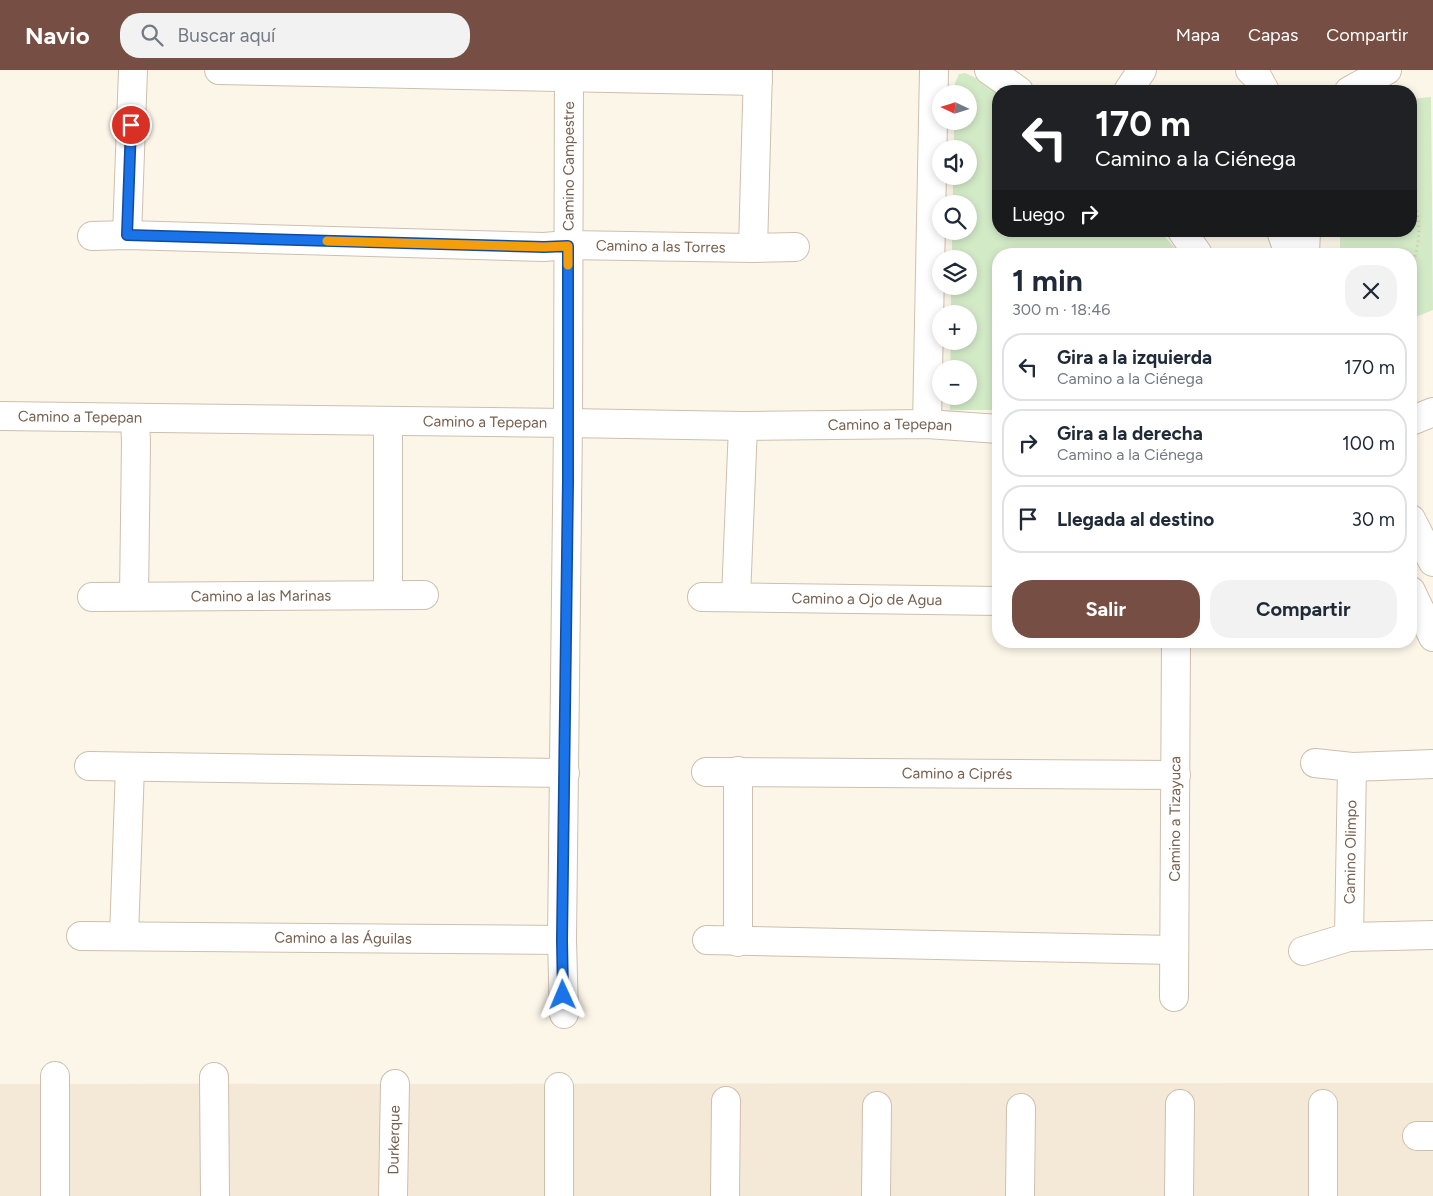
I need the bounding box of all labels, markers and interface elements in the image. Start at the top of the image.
search box [120,13,470,58]
text: Navio [25,21,90,50]
icon: search [138,21,166,49]
text: Buscar aquí [178,24,275,47]
text: Mapa [1176,24,1220,46]
text: Capas [1248,24,1298,46]
text: Compartir [1326,24,1408,46]
north arrow [932,85,978,130]
map controls [932,85,977,405]
street label: Camino Campestre [560,101,578,231]
text: 170 m [1095,103,1191,145]
pin [110,104,152,146]
icon: left [1012,105,1077,170]
icon: arrive [117,111,145,139]
button: sound [932,140,977,185]
text: Camino a la Ciénega [1095,145,1296,172]
button: search [932,195,977,240]
icon: right [1075,200,1103,228]
text: Luego [1012,203,1065,226]
street label: Camino a las Torres [596,236,726,257]
button: layers [932,250,977,295]
text: 1 min [1012,262,1083,299]
button: close [1345,265,1397,317]
text: 300 m · 18:46 [1012,300,1110,319]
button: + [932,305,977,350]
text: Gira a la izquierda [1057,346,1212,369]
icon: left [1014,353,1042,381]
text: 170 m [1344,356,1395,379]
button: − [932,360,977,405]
text: Camino a la Ciénega [1057,369,1203,388]
street label: Camino a Tepepan [18,407,142,427]
street label: Camino a Tepepan [423,412,547,432]
street label: Camino a Tepepan [828,415,953,435]
text: Gira a la derecha [1057,422,1203,445]
icon: right [1014,429,1042,457]
text: 100 m [1342,432,1395,455]
text: Camino a la Ciénega [1057,445,1203,464]
icon: arrive [1014,505,1042,533]
text: Llegada al destino [1057,508,1214,531]
text: 30 m [1352,508,1395,531]
button: Salir [1012,580,1200,638]
button: Compartir [1210,580,1397,638]
street label: Camino a las Marinas [191,587,331,605]
street label: Camino a Ojo de Agua [792,589,942,609]
street label: Camino a Tizayuca [1166,756,1184,882]
street label: Camino a Ciprés [902,764,1012,783]
street label: Camino Olimpo [1341,799,1360,904]
street label: Camino a las Águilas [274,929,412,948]
position arrow [536,968,588,1020]
street label: Durkerque [384,1105,404,1175]

